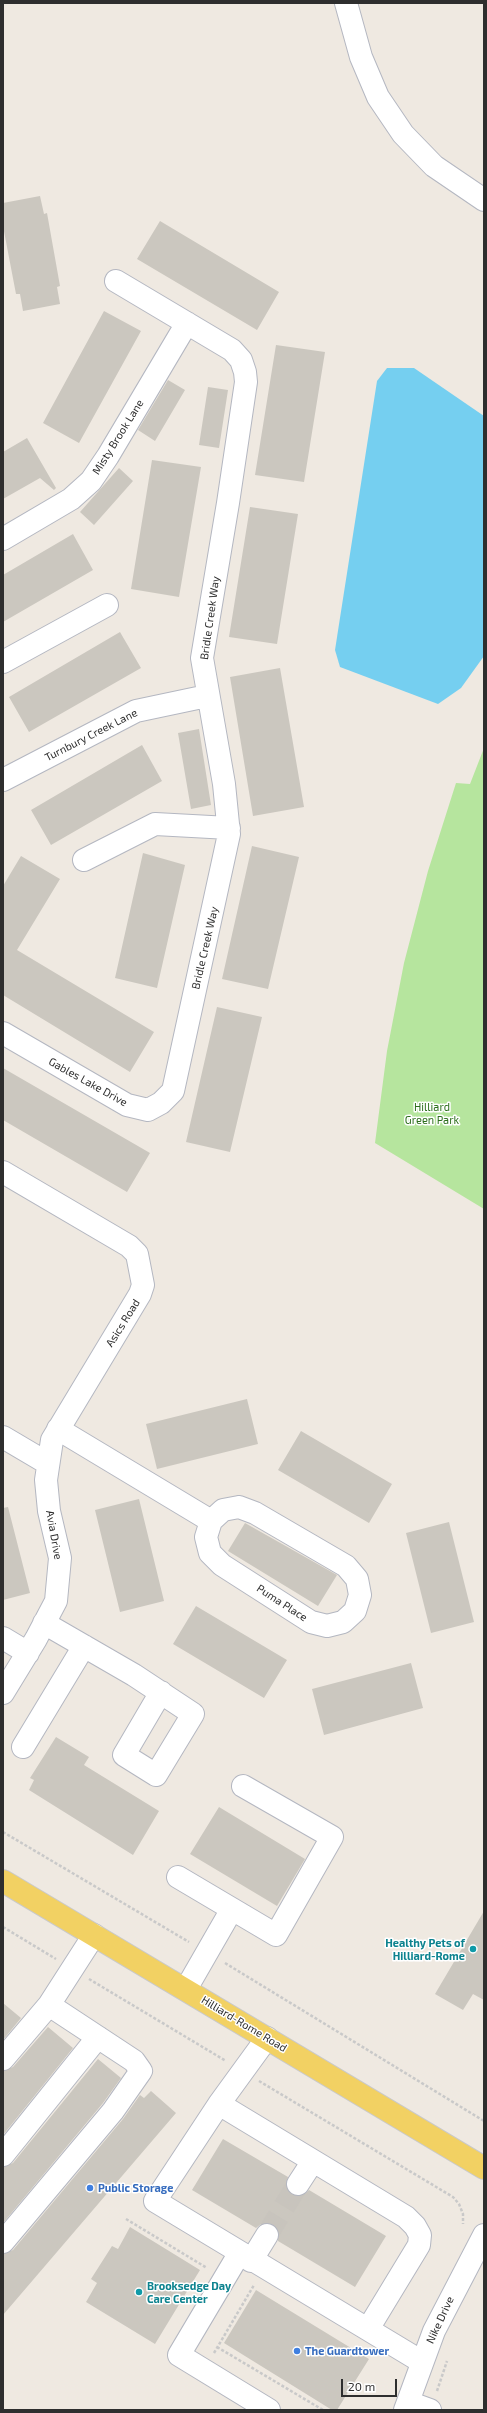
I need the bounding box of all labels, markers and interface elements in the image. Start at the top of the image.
street label: Misty Brook Lane [90,397,146,477]
street label: Bridle Creek Way [198,575,222,661]
street label: Turnbury Creek Lane [43,706,139,764]
street label: Bridle Creek Way [189,905,221,991]
street label: Gables Lake Drive [46,1055,130,1109]
park label: Hilliard Green Park [405,1100,459,1126]
street label: Asics Road [103,1297,143,1349]
street label: Avia Drive [43,1509,65,1561]
street label: Puma Place [254,1582,310,1624]
place label: Healthy Pets of Hilliard-Rome [385,1936,465,1962]
marker: Healthy Pets of Hilliard-Rome [468,1944,478,1954]
street label: Hilliard-Rome Road [199,1993,289,2055]
place label: Public Storage [98,2181,173,2195]
marker: Public Storage [85,2183,95,2193]
place label: Brooksedge Day Care Center [147,2279,231,2305]
marker: Brooksedge Day Care Center [134,2287,144,2297]
street label: Nike Drive [423,2294,457,2346]
place label: The Guardtower [305,2344,389,2358]
marker: The Guardtower [292,2346,302,2356]
scale bar [343,2371,399,2397]
text: 20 m [348,2379,375,2393]

